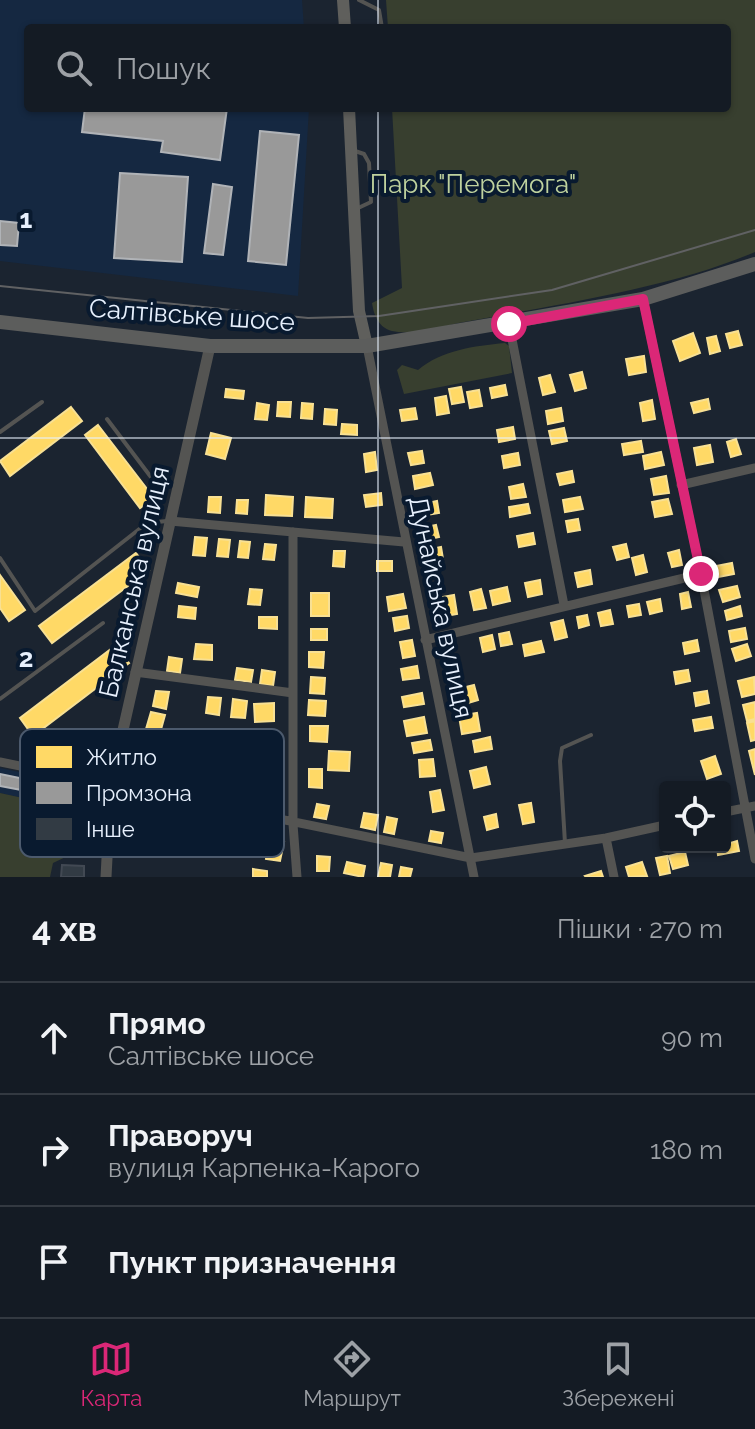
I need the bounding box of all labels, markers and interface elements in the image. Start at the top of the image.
search box [24,24,731,112]
icon: search [52,46,96,90]
text: Пошук [116,51,211,86]
park label: Парк "Перемога" [370,169,576,199]
text: 1 [20,204,33,234]
street label: Салтівське шосе [88,293,296,337]
route start [491,306,527,342]
street label: Балканська вулиця [93,463,175,701]
street label: Дунайська вулиця [403,493,479,721]
route end [683,556,719,592]
text: 2 [19,643,33,673]
legend [20,729,284,857]
text: Житло [86,744,157,770]
text: Промзона [86,780,192,806]
map controls [659,781,731,853]
button: locate [659,781,731,853]
text: Інше [86,816,135,842]
text: 4 хв [32,909,97,949]
text: Пішки · 270 m [557,914,723,944]
text: Прямо [108,1006,206,1041]
icon: ahead [32,1016,76,1060]
text: 90 m [661,1023,723,1053]
text: Салтівське шосе [108,1041,314,1071]
text: Праворуч [108,1118,253,1153]
icon: right [32,1128,76,1172]
text: 180 m [650,1135,723,1165]
text: вулиця Карпенка-Карого [108,1153,420,1183]
icon: arrive [32,1240,76,1284]
text: Пункт призначення [108,1245,396,1280]
tab: Карта [80,1337,142,1411]
tab: Маршрут [303,1337,401,1411]
tab: Збережені [562,1337,675,1411]

